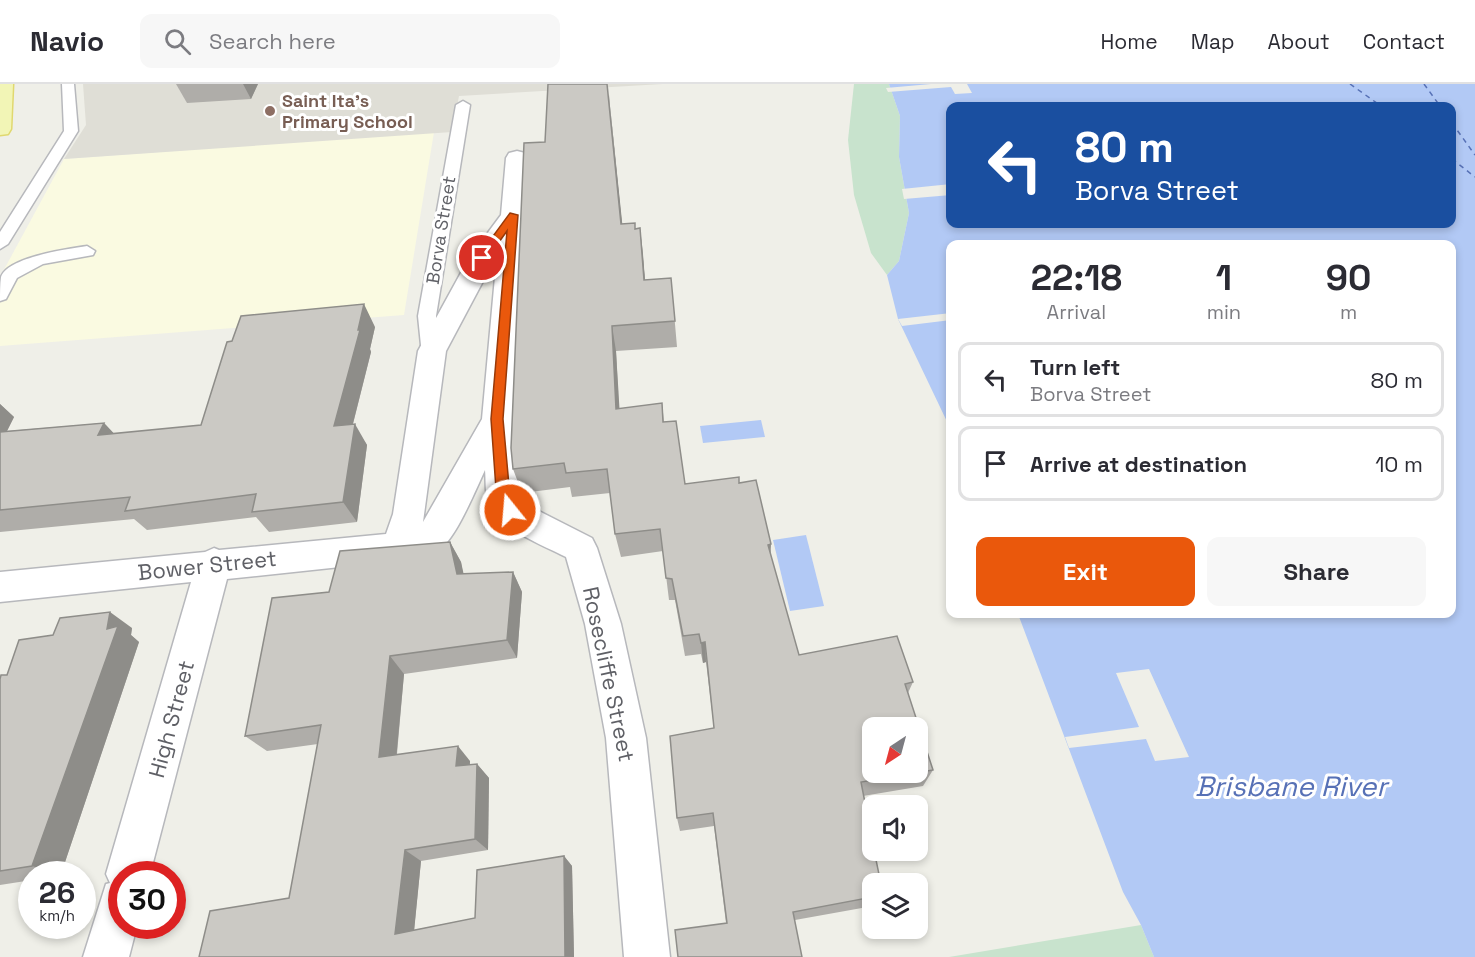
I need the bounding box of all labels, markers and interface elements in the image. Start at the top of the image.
search box [140,14,560,68]
text: Navio [30,23,104,59]
icon: search [161,25,194,58]
text: Search here [209,27,336,55]
text: Home [1100,28,1158,55]
text: Map [1191,28,1235,55]
text: About [1268,28,1330,55]
text: Contact [1363,28,1445,55]
place label: Saint Ita's Primary School [282,89,413,133]
marker: Saint Ita's Primary School [263,104,277,118]
text: 80 m [1075,121,1174,174]
icon: left [976,126,1054,204]
text: Borva Street [1075,173,1239,208]
street label: Borva Street [421,174,460,286]
pin [456,232,507,283]
icon: arrive [465,241,498,274]
text: 22:18 [1031,255,1122,301]
text: 1 [1216,255,1232,301]
text: 90 [1326,255,1371,301]
text: Arrival [1047,299,1106,325]
text: min [1207,299,1241,325]
text: m [1340,299,1357,325]
text: Turn left [1030,353,1120,381]
icon: left [979,363,1012,396]
text: 80 m [1371,366,1423,394]
text: Borva Street [1030,381,1151,407]
icon: arrive [979,447,1012,480]
text: Arrive at destination [1030,450,1247,478]
text: 10 m [1375,450,1423,478]
position arrow [478,478,542,542]
button: Exit [976,537,1195,606]
button: Share [1207,537,1426,606]
street label: Bower Street [136,544,278,586]
street label: Rosecliffe Street [577,584,641,764]
street label: High Street [142,657,200,781]
north arrow [862,717,928,783]
map controls [862,717,928,939]
water label: Brisbane River [1195,768,1390,804]
button: sound [862,795,928,861]
speed limit sign: 30 [108,861,186,939]
text: 26 [39,873,75,912]
button: layers [862,873,928,939]
text: km/h [39,906,75,925]

